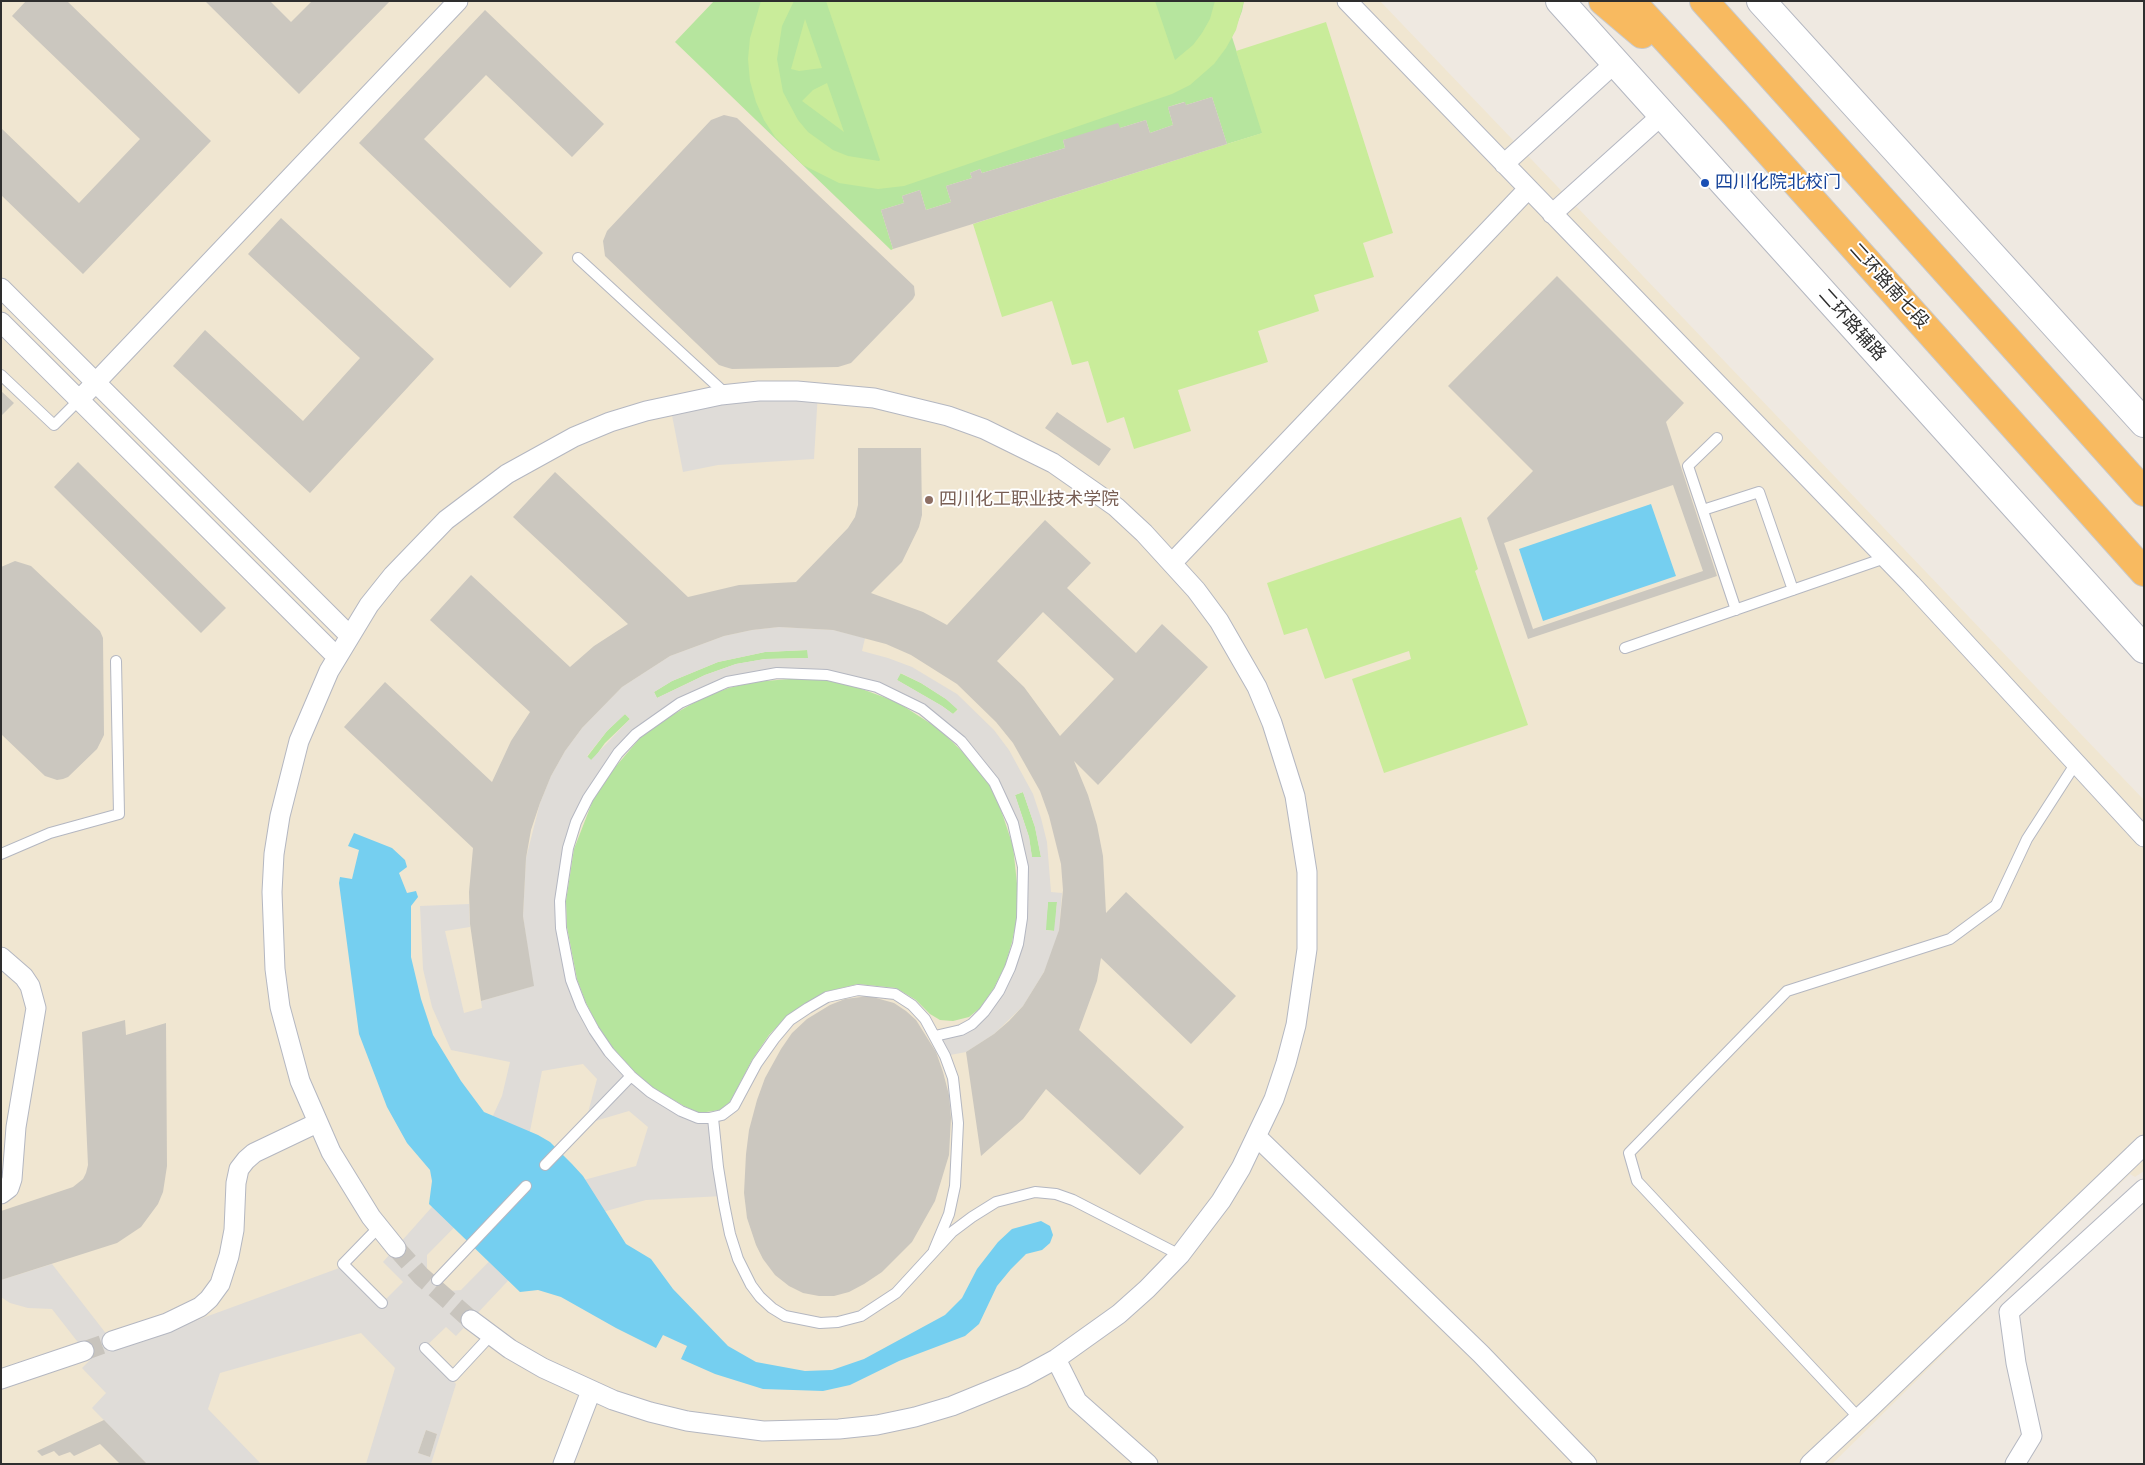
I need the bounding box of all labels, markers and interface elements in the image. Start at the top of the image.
place label: 四川化院北校门 [1715,172,1841,194]
marker: 四川化院北校门 [1699,177,1711,189]
street label: 二环路南七段 [1845,239,1933,333]
street label: 二环路辅路 [1814,284,1890,366]
place label: 四川化工职业技术学院 [939,489,1119,511]
marker: 四川化工职业技术学院 [923,494,935,506]

